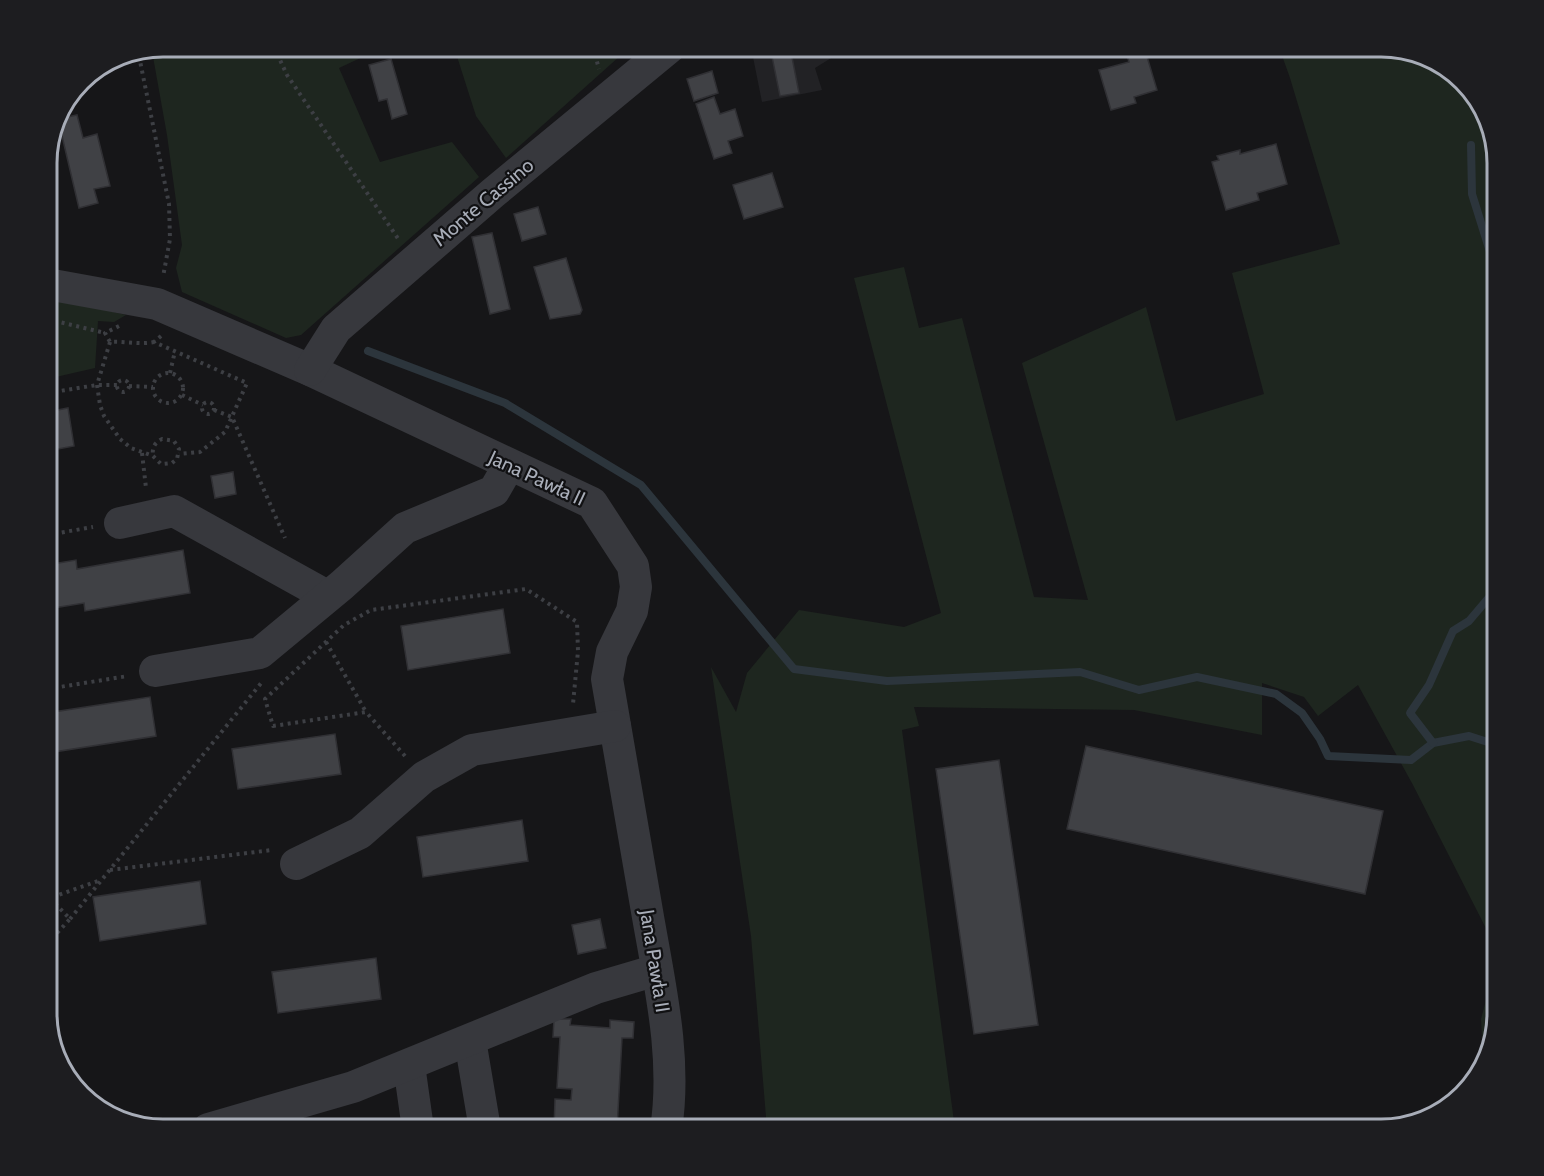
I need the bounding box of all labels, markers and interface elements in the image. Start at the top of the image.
street label: Monte Cassino [428,153,538,251]
street label: Jana Pawła II [484,445,589,511]
street label: Jana Pawła II [635,907,675,1014]

